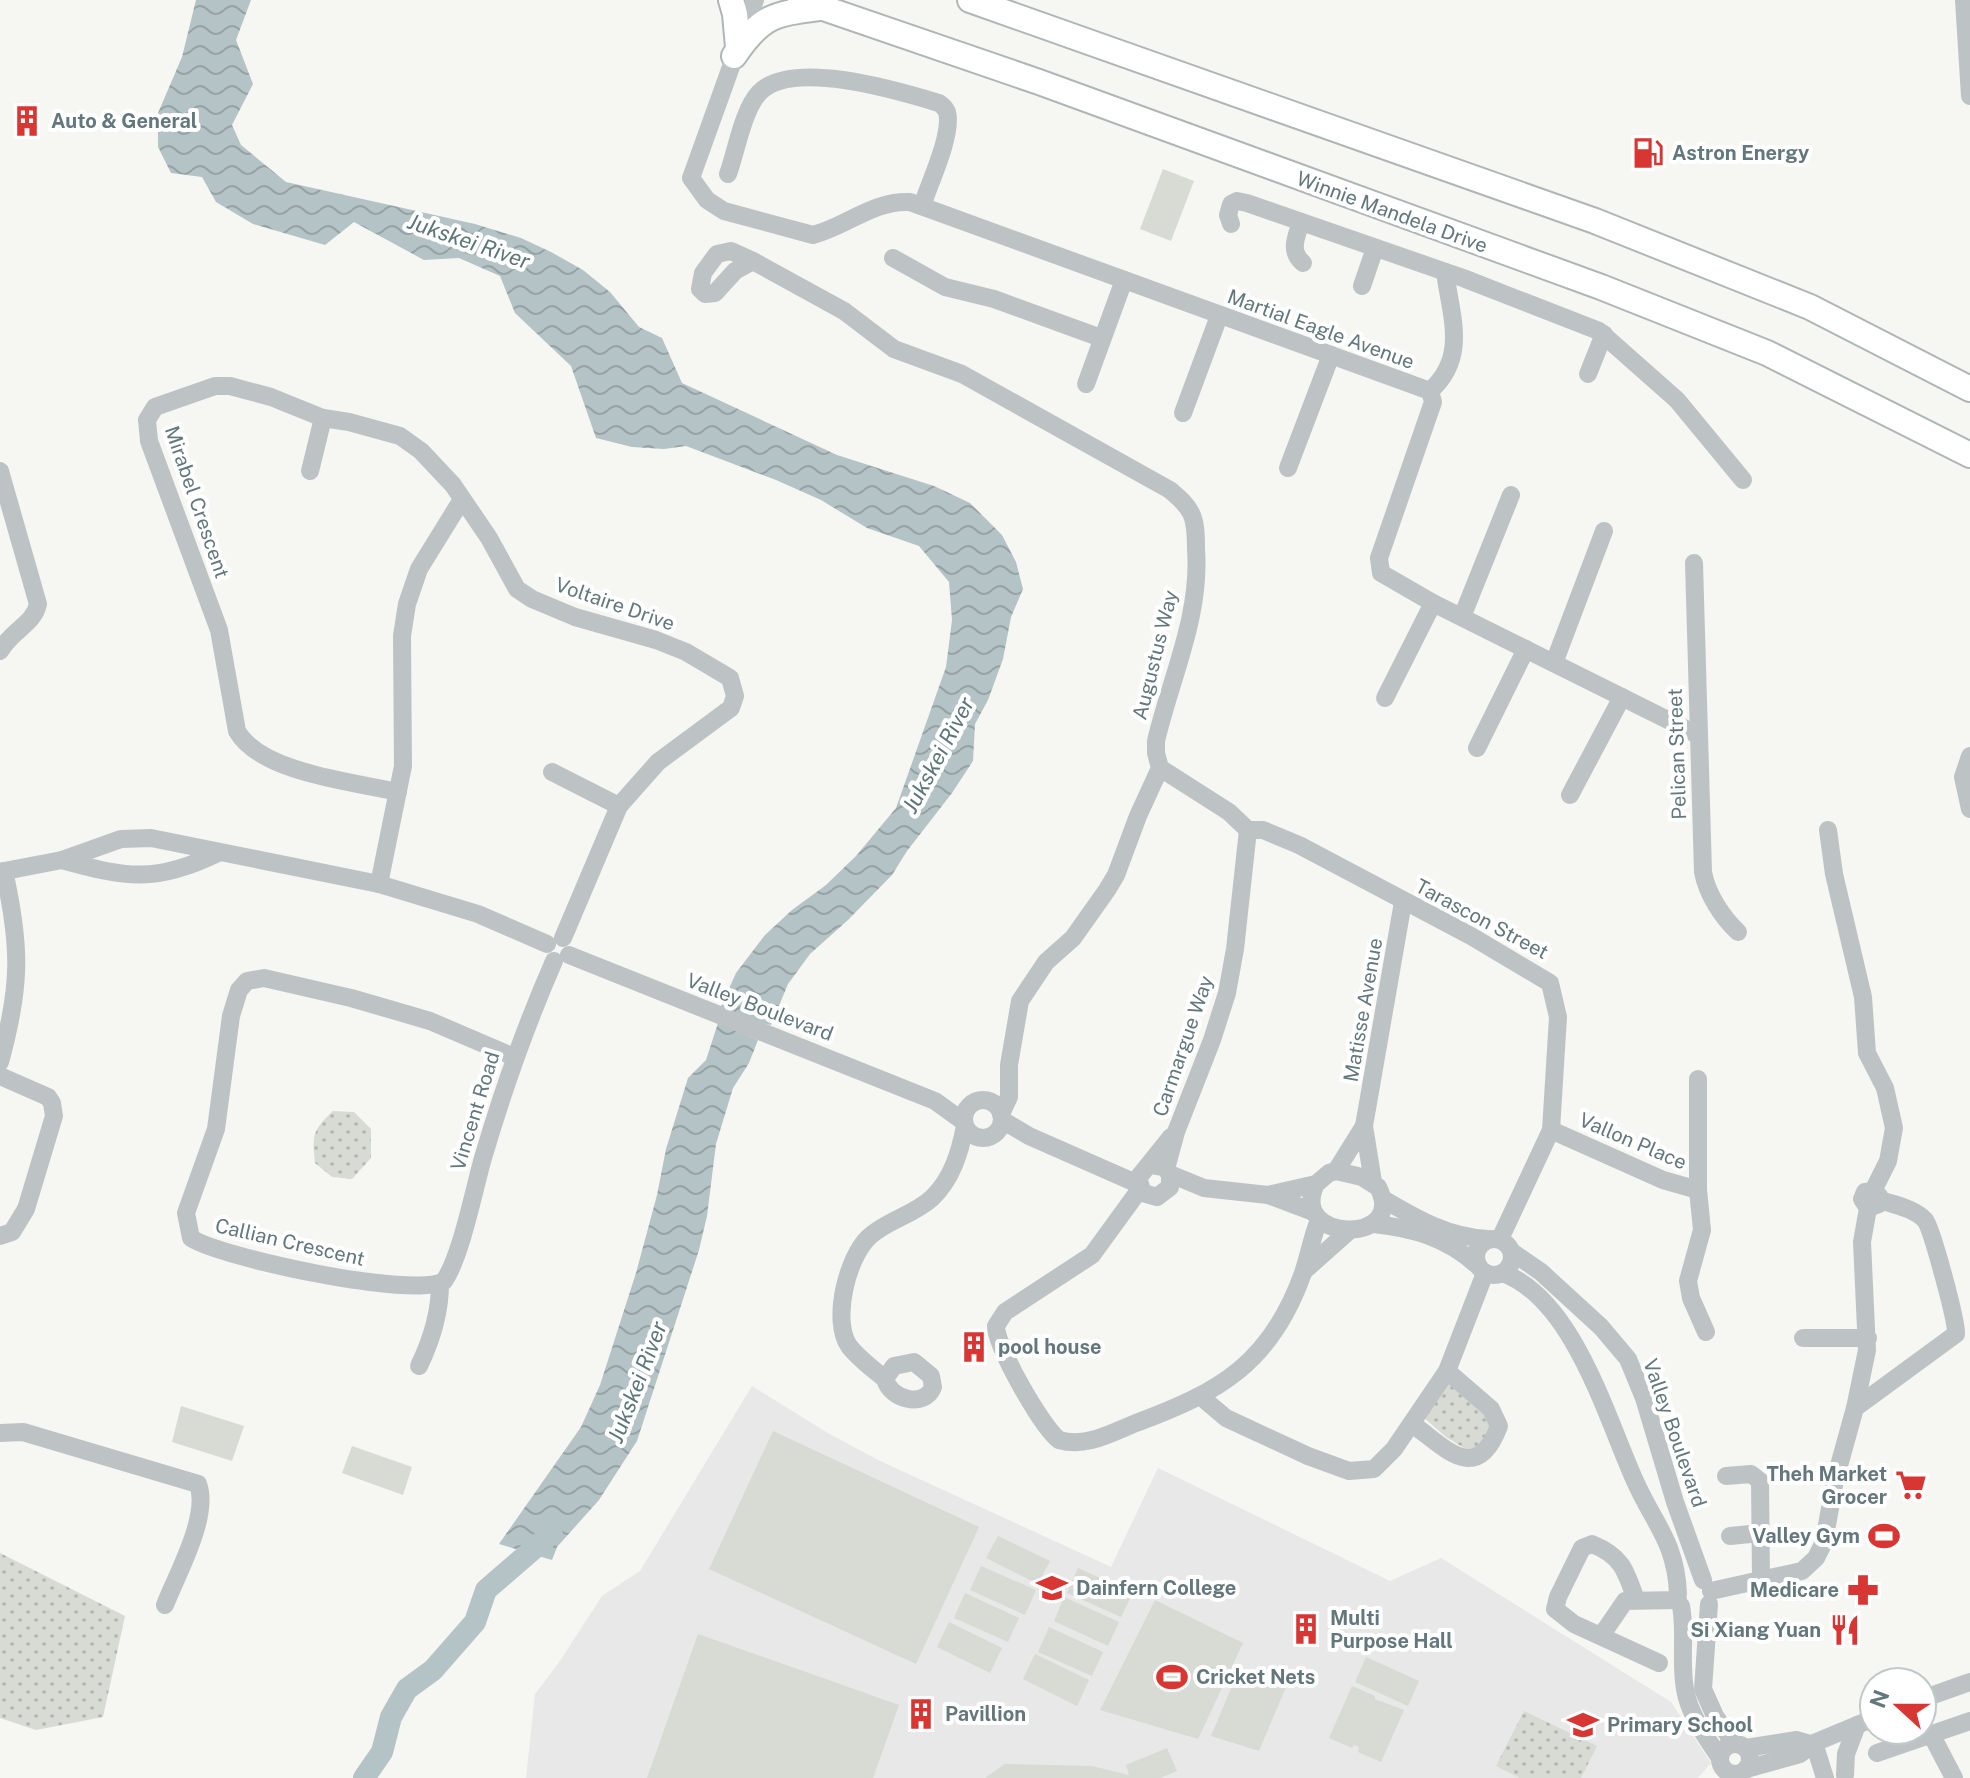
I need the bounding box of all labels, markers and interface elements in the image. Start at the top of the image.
building icon: Auto & General [10,104,44,138]
place label: Auto & General [51,109,197,133]
fuel station icon: Astron Energy [1631,136,1665,170]
place label: Astron Energy [1672,141,1809,165]
street label: Winnie Mandela Drive [1293,166,1491,258]
water label: Jukskei River [404,208,534,274]
street label: Martial Eagle Avenue [1224,284,1418,374]
street label: Mirabel Crescent [160,423,234,581]
street label: Voltaire Drive [552,572,678,636]
street label: Augustus Way [1127,587,1183,722]
street label: Pelican Street [1663,688,1691,820]
water label: Jukskei River [897,692,980,817]
street label: Tarascon Street [1411,874,1553,964]
street label: Matisse Avenue [1339,936,1387,1084]
street label: Valley Boulevard [683,968,837,1046]
street label: Carmargue Way [1148,972,1218,1120]
street label: Vincent Road [445,1049,505,1173]
street label: Vallon Place [1576,1108,1690,1174]
street label: Callian Crescent [213,1213,367,1271]
water label: Jukskei River [602,1317,672,1446]
building icon: pool house [957,1330,991,1364]
place label: pool house [998,1335,1102,1359]
street label: Valley Boulevard [1638,1356,1712,1510]
place label: Theh Market Grocer [1766,1462,1887,1509]
supermarket icon: Theh Market Grocer [1894,1468,1928,1502]
sports icon: Valley Gym [1867,1519,1901,1553]
place label: Valley Gym [1752,1524,1860,1548]
school or university icon: Dainfern College [1035,1571,1069,1605]
pharmacy icon: Medicare [1846,1573,1880,1607]
place label: Dainfern College [1076,1576,1236,1600]
place label: Medicare [1750,1578,1839,1602]
place label: Multi Purpose Hall [1330,1606,1453,1653]
building icon: Multi Purpose Hall [1289,1612,1323,1646]
restaurant icon: Si Xiang Yuan [1828,1613,1862,1647]
place label: Si Xiang Yuan [1690,1618,1821,1642]
sports icon: Cricket Nets [1155,1660,1189,1694]
place label: Cricket Nets [1196,1665,1315,1689]
north arrow [1858,1666,1938,1746]
text: N [1864,1686,1895,1712]
building icon: Pavillion [904,1697,938,1731]
place label: Pavillion [945,1702,1026,1726]
school or university icon: Primary School [1566,1708,1600,1742]
place label: Primary School [1607,1713,1753,1737]

